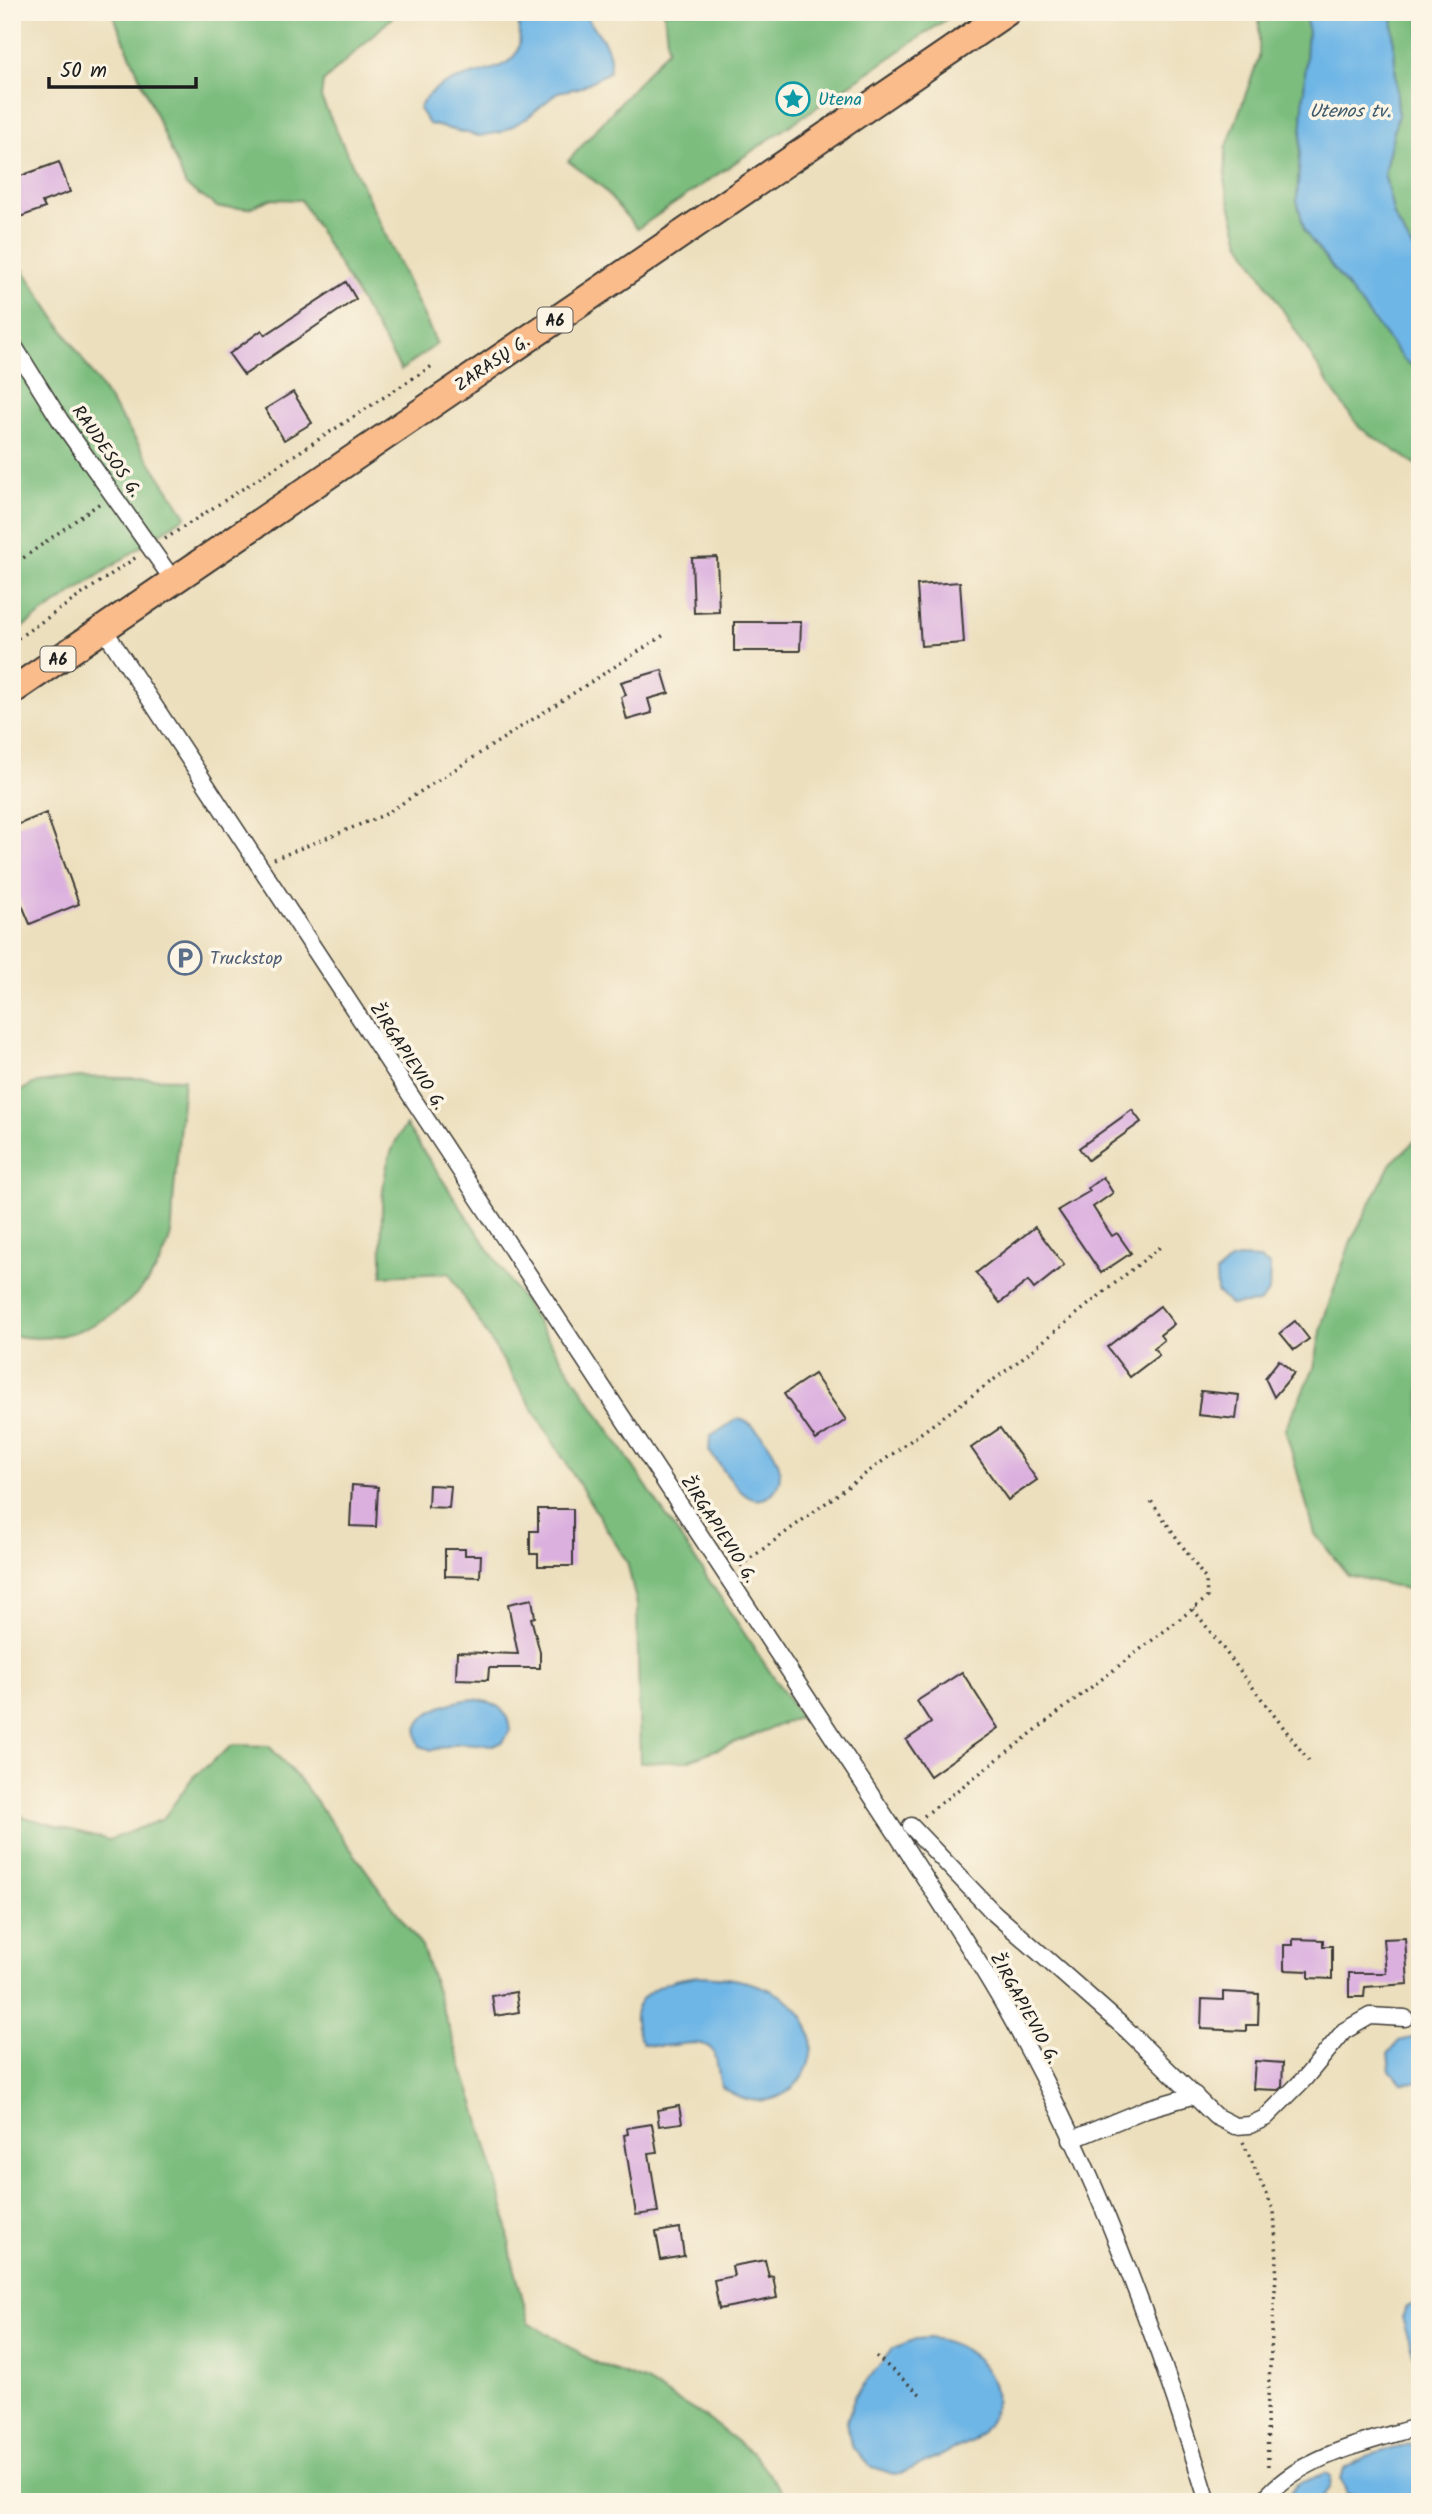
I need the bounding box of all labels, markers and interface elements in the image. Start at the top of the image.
scale bar [49,46,196,90]
text: 50 m [60,55,107,88]
place icon: Utena [774,80,812,118]
place label: Utena [818,86,862,115]
water label: Utenos tv. [1309,97,1391,127]
road number: A6 [538,308,572,332]
street label: ZARASŲ G. [449,328,537,400]
street label: RAUDESOS G. [63,400,148,504]
road number: A6 [41,646,76,672]
parking icon: Truckstop [166,939,204,977]
place label: Truckstop [210,945,282,974]
street label: ŽIRGAPIEVIO G. [361,997,453,1117]
street label: ŽIRGAPIEVIO G. [672,1470,764,1590]
street label: ŽIRGAPIEVIO G. [981,1948,1066,2070]

